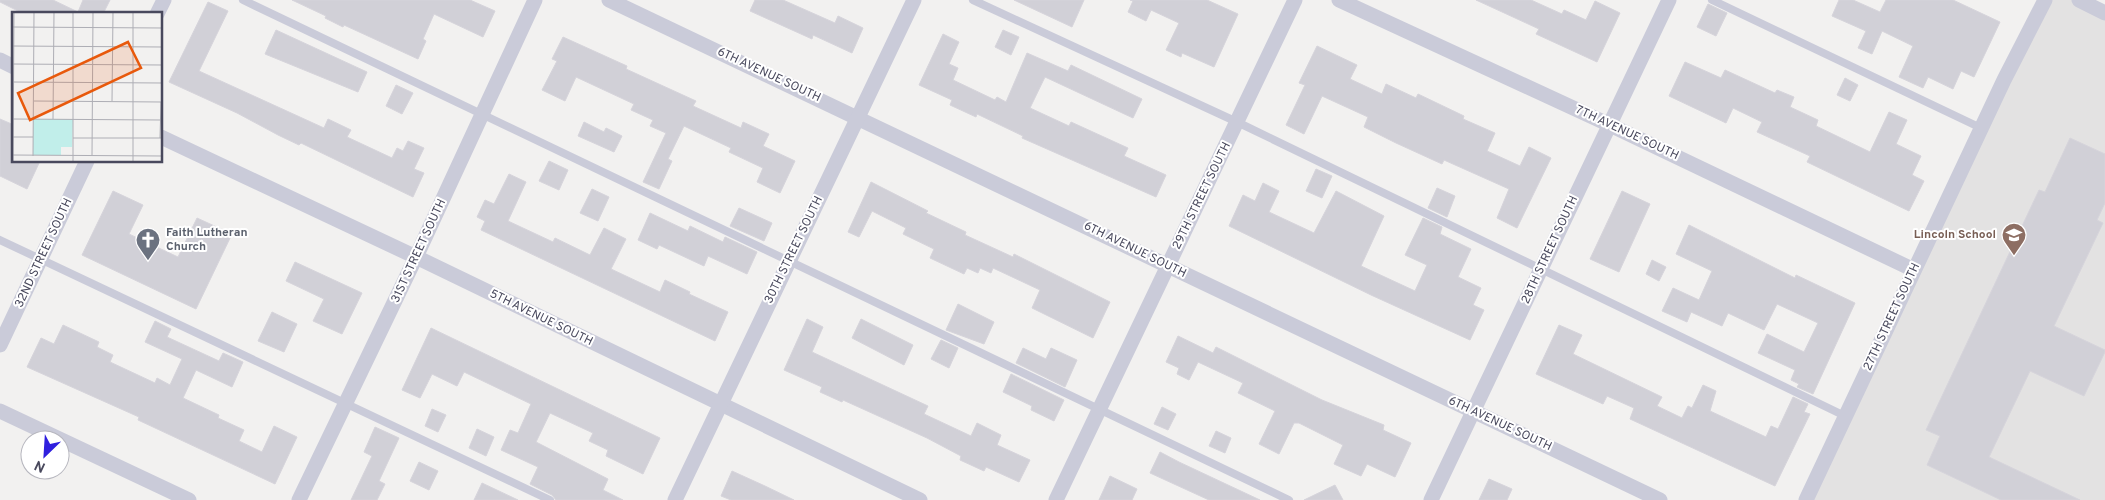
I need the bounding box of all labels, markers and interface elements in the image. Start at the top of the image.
inset map [12,12,162,162]
street label: 6TH AVENUE SOUTH [715,44,823,106]
street label: 7TH AVENUE SOUTH [1573,102,1681,164]
street label: 29TH STREET SOUTH [1169,140,1235,252]
street label: 28TH STREET SOUTH [1518,193,1582,307]
street label: 30TH STREET SOUTH [761,194,827,306]
street label: 32ND STREET SOUTH [12,196,76,310]
street label: 31ST STREET SOUTH [388,196,450,306]
street label: 6TH AVENUE SOUTH [1081,218,1189,282]
school or university icon: Lincoln School [2001,222,2027,256]
place label: Faith Lutheran Church [166,225,248,255]
church icon: Faith Lutheran Church [135,227,161,261]
place label: Lincoln School [1914,227,1996,243]
street label: 27TH STREET SOUTH [1860,261,1924,373]
street label: 5TH AVENUE SOUTH [487,286,595,350]
street label: 6TH AVENUE SOUTH [1446,393,1554,455]
north arrow [20,430,70,480]
text: N [32,456,48,475]

